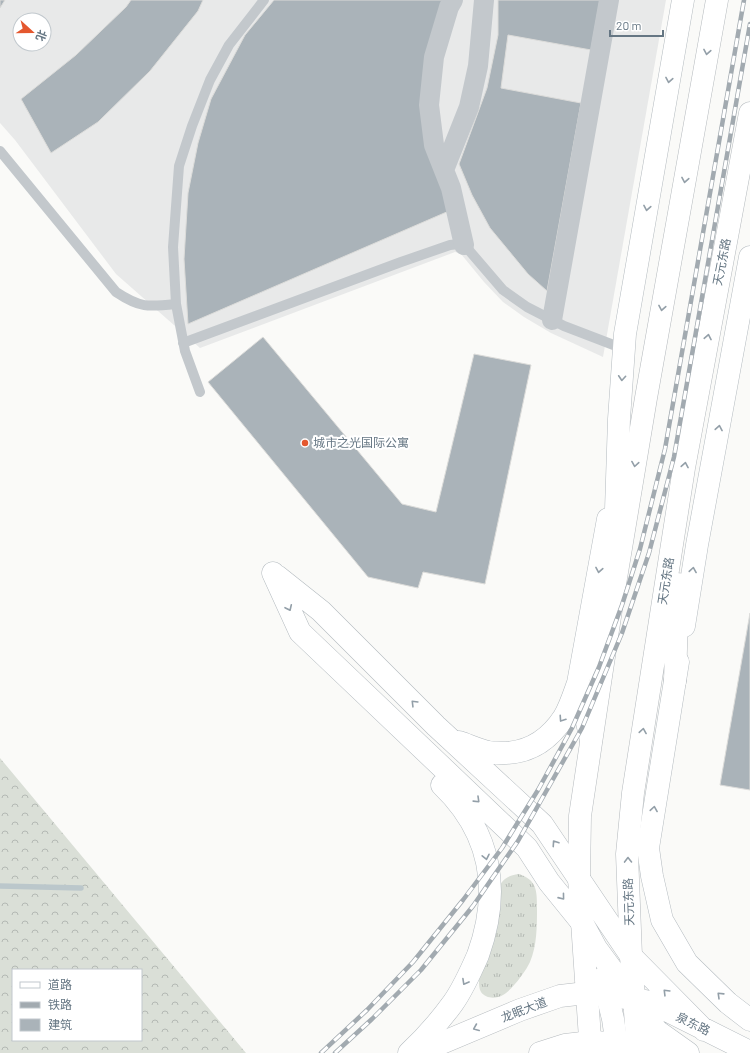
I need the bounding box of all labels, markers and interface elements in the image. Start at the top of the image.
north arrow [12,12,52,52]
scale bar [610,12,663,38]
text: 20 m [616,18,642,32]
text: 北 [34,28,50,43]
one-way arrow [704,49,712,55]
one-way arrow [665,77,674,83]
one-way arrow [681,177,689,183]
one-way arrow [643,205,651,211]
street label: 天元东路 [710,237,732,287]
one-way arrow [658,305,667,311]
one-way arrow [704,334,712,340]
one-way arrow [617,375,626,381]
one-way arrow [714,425,722,432]
place label: 城市之光国际公寓 [313,435,409,449]
marker: 城市之光国际公寓 [300,438,310,448]
one-way arrow [631,461,640,467]
one-way arrow [680,462,688,468]
street label: 天元东路 [654,556,676,606]
one-way arrow [595,567,603,573]
one-way arrow [688,567,697,573]
one-way arrow [284,604,292,611]
one-way arrow [411,700,419,708]
one-way arrow [560,714,567,721]
one-way arrow [638,728,647,734]
one-way arrow [472,795,480,803]
one-way arrow [650,806,658,812]
one-way arrow [553,841,560,848]
one-way arrow [481,854,489,861]
one-way arrow [624,857,632,863]
street label: 天元东路 [620,878,636,926]
one-way arrow [557,893,564,900]
legend [12,969,142,1041]
text: 道路 [48,977,72,991]
one-way arrow [462,978,470,985]
one-way arrow [664,989,671,997]
one-way arrow [717,992,725,1000]
street label: 龙眠大道 [499,994,549,1024]
text: 铁路 [48,997,72,1011]
street label: 泉东路 [674,1009,713,1037]
text: 建筑 [48,1017,72,1031]
one-way arrow [473,1024,480,1032]

